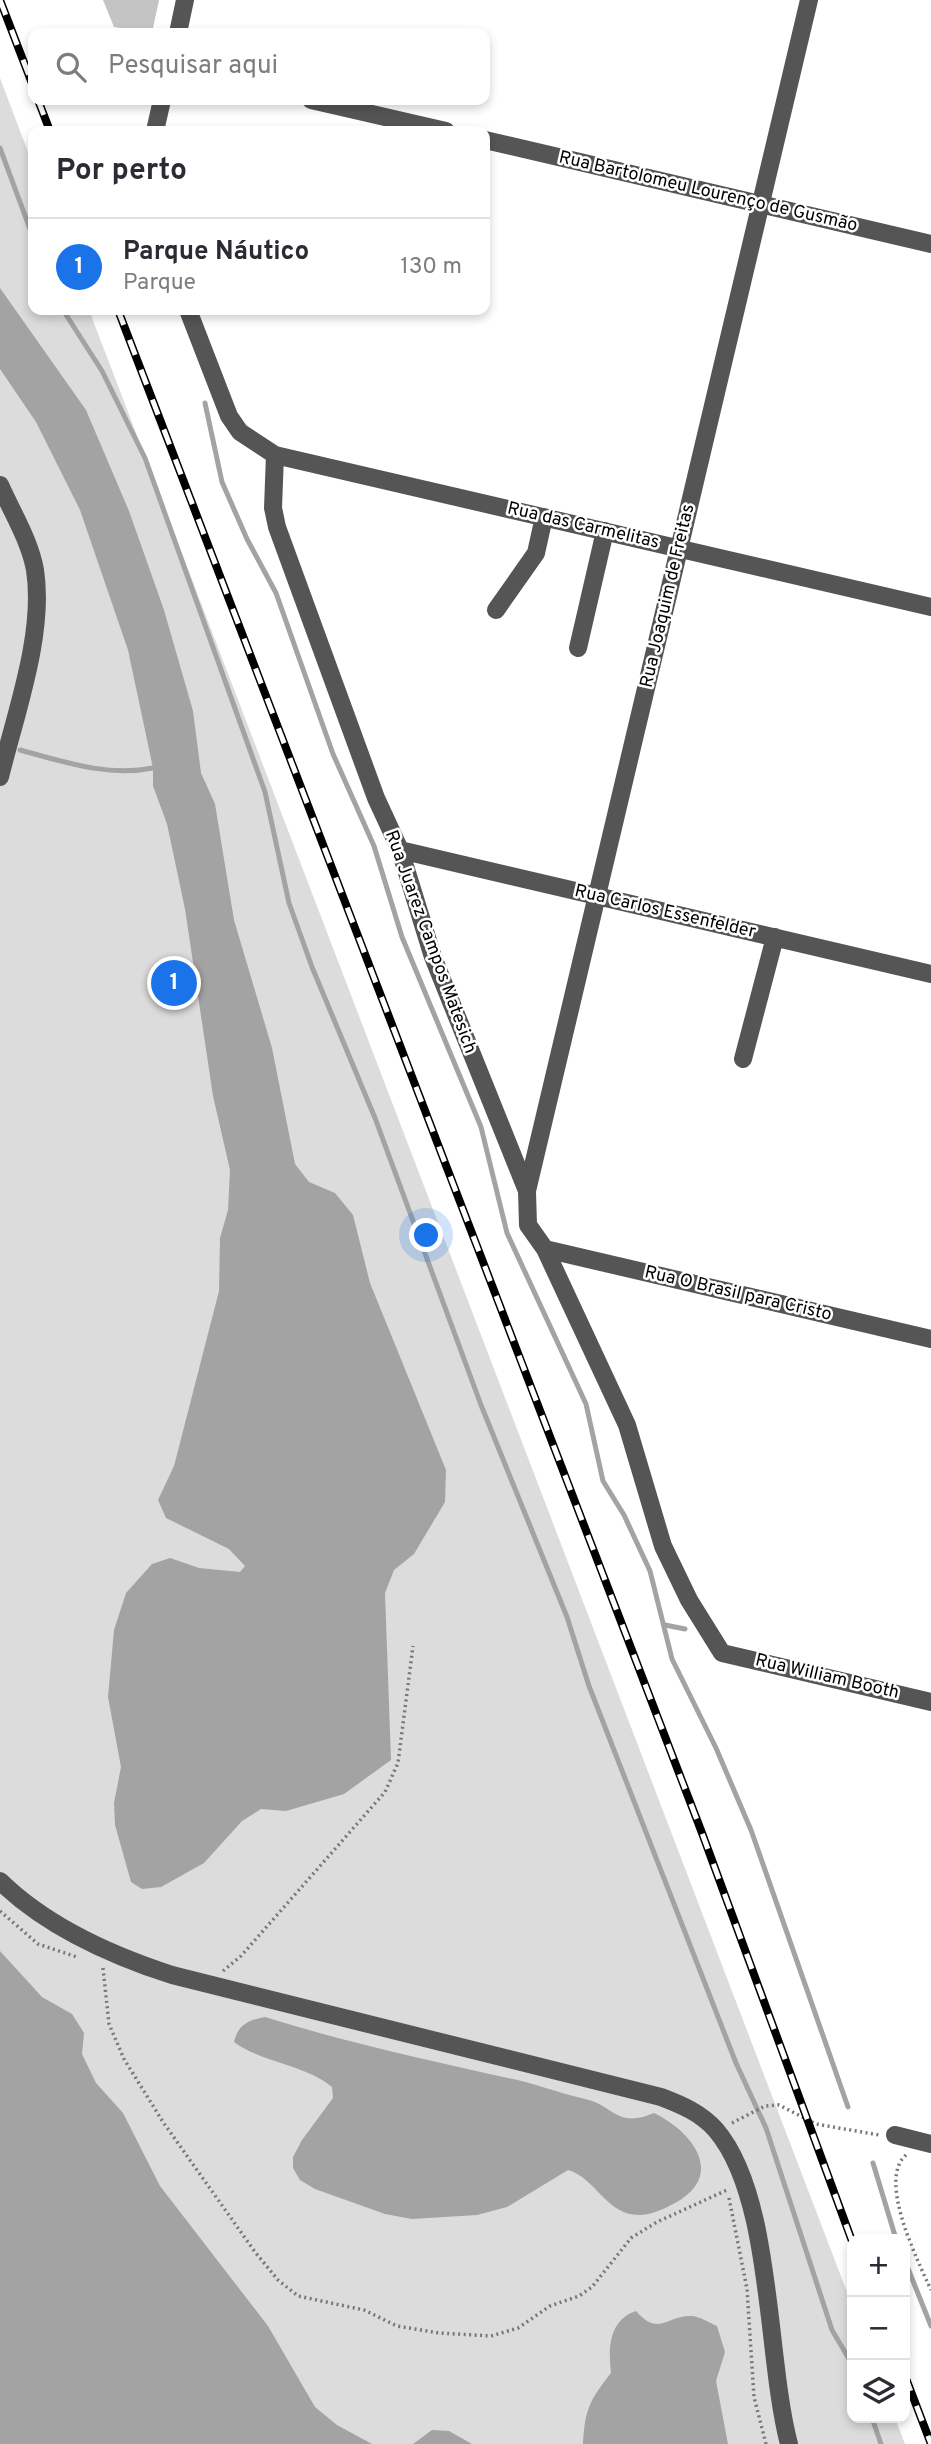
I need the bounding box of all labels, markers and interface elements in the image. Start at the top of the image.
search box [28,28,490,105]
icon: search [52,48,90,86]
text: Pesquisar aqui [108,50,278,83]
street label: Rua Bartolomeu Lourenço de Gusmão [556,146,860,238]
text: Por perto [56,153,187,190]
text: Parque Náutico [123,236,309,269]
text: 1 [74,253,84,282]
text: 130 m [400,253,462,282]
text: Parque [123,269,196,298]
street label: Rua das Carmelitas [505,497,661,555]
street label: Rua Joaquim de Freitas [636,502,700,690]
street label: Rua Juarez Campos Matesich [379,827,481,1057]
street label: Rua Carlos Essenfelder [572,880,758,944]
pin: 1 [151,957,197,1009]
your location [409,1218,443,1252]
street label: Rua O Brasil para Cristo [642,1261,834,1327]
street label: Rua William Booth [753,1649,901,1705]
map controls [847,2234,910,2423]
button: + [847,2234,910,2297]
button: − [847,2297,910,2360]
button: layers [847,2360,910,2423]

